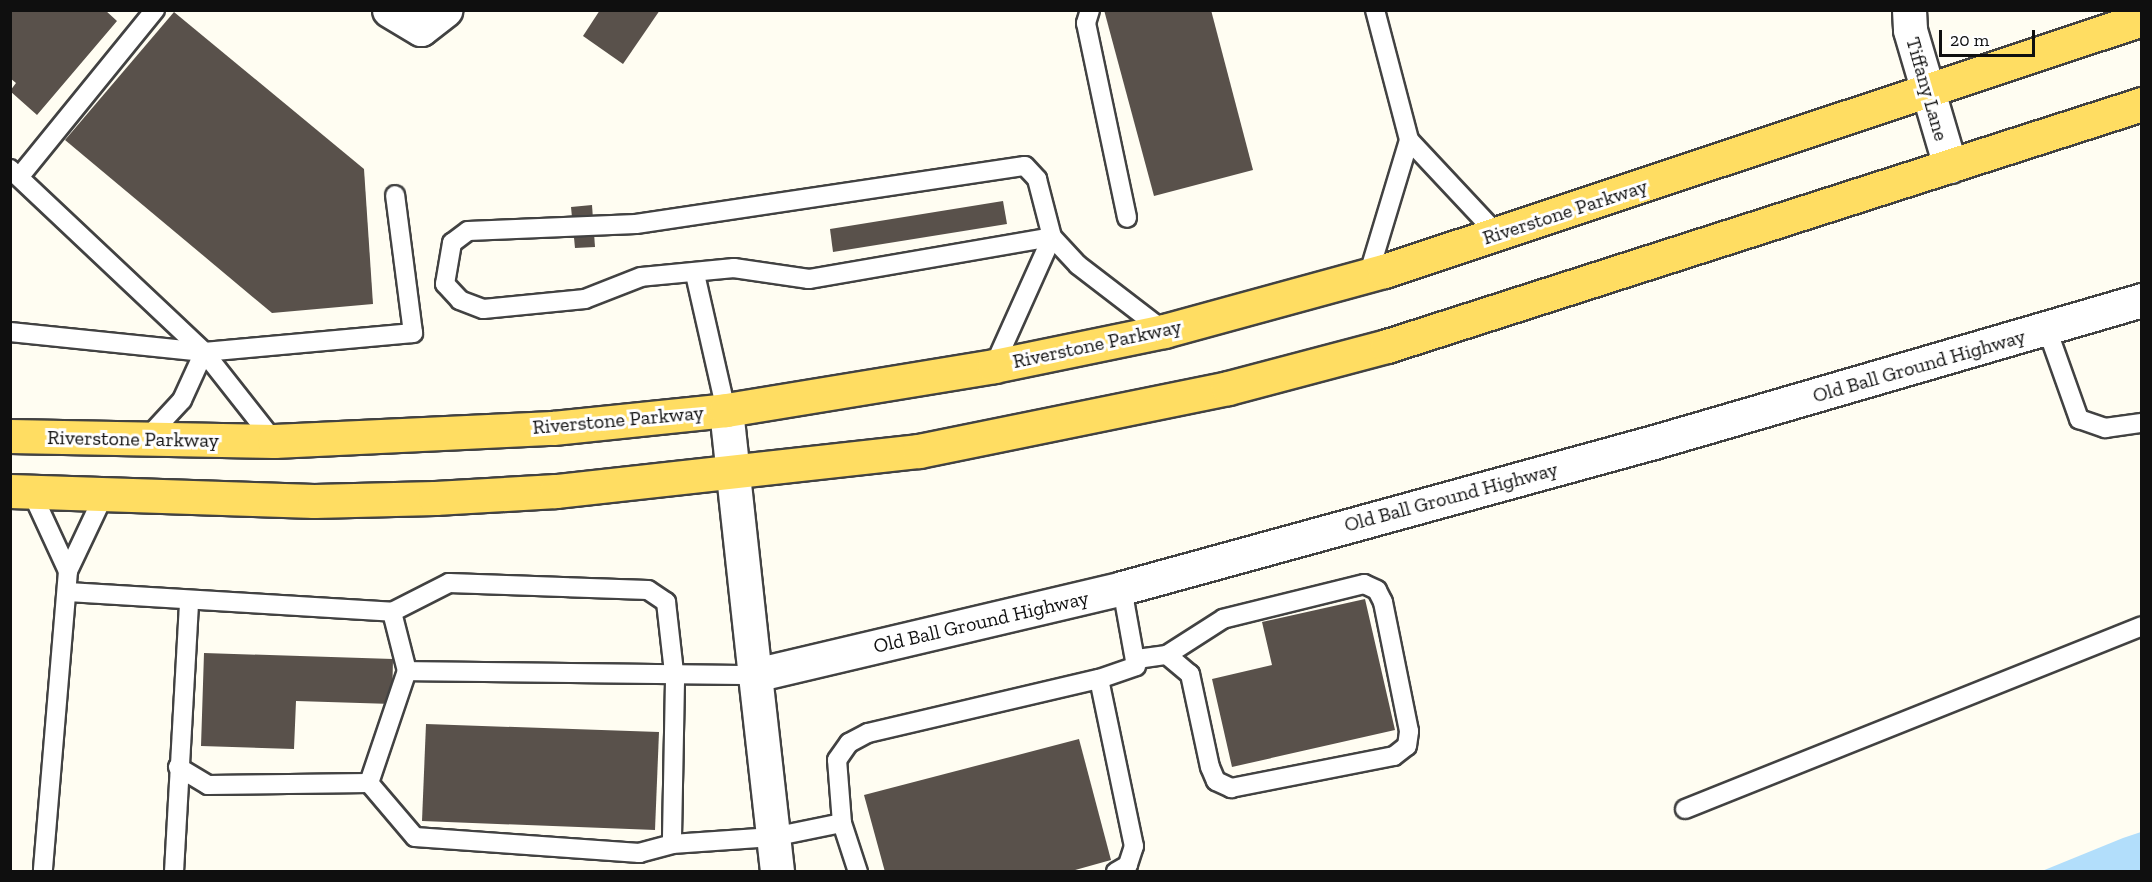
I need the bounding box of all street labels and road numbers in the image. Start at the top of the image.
street label: Tiffany Lane [1901,34,1953,144]
street label: Riverstone Parkway [1480,174,1650,250]
street label: Riverstone Parkway [1011,314,1183,374]
street label: Old Ball Ground Highway [1810,324,2028,408]
street label: Riverstone Parkway [531,401,705,439]
street label: Riverstone Parkway [47,426,219,452]
street label: Old Ball Ground Highway [1342,457,1560,537]
street label: Old Ball Ground Highway [871,586,1091,658]

